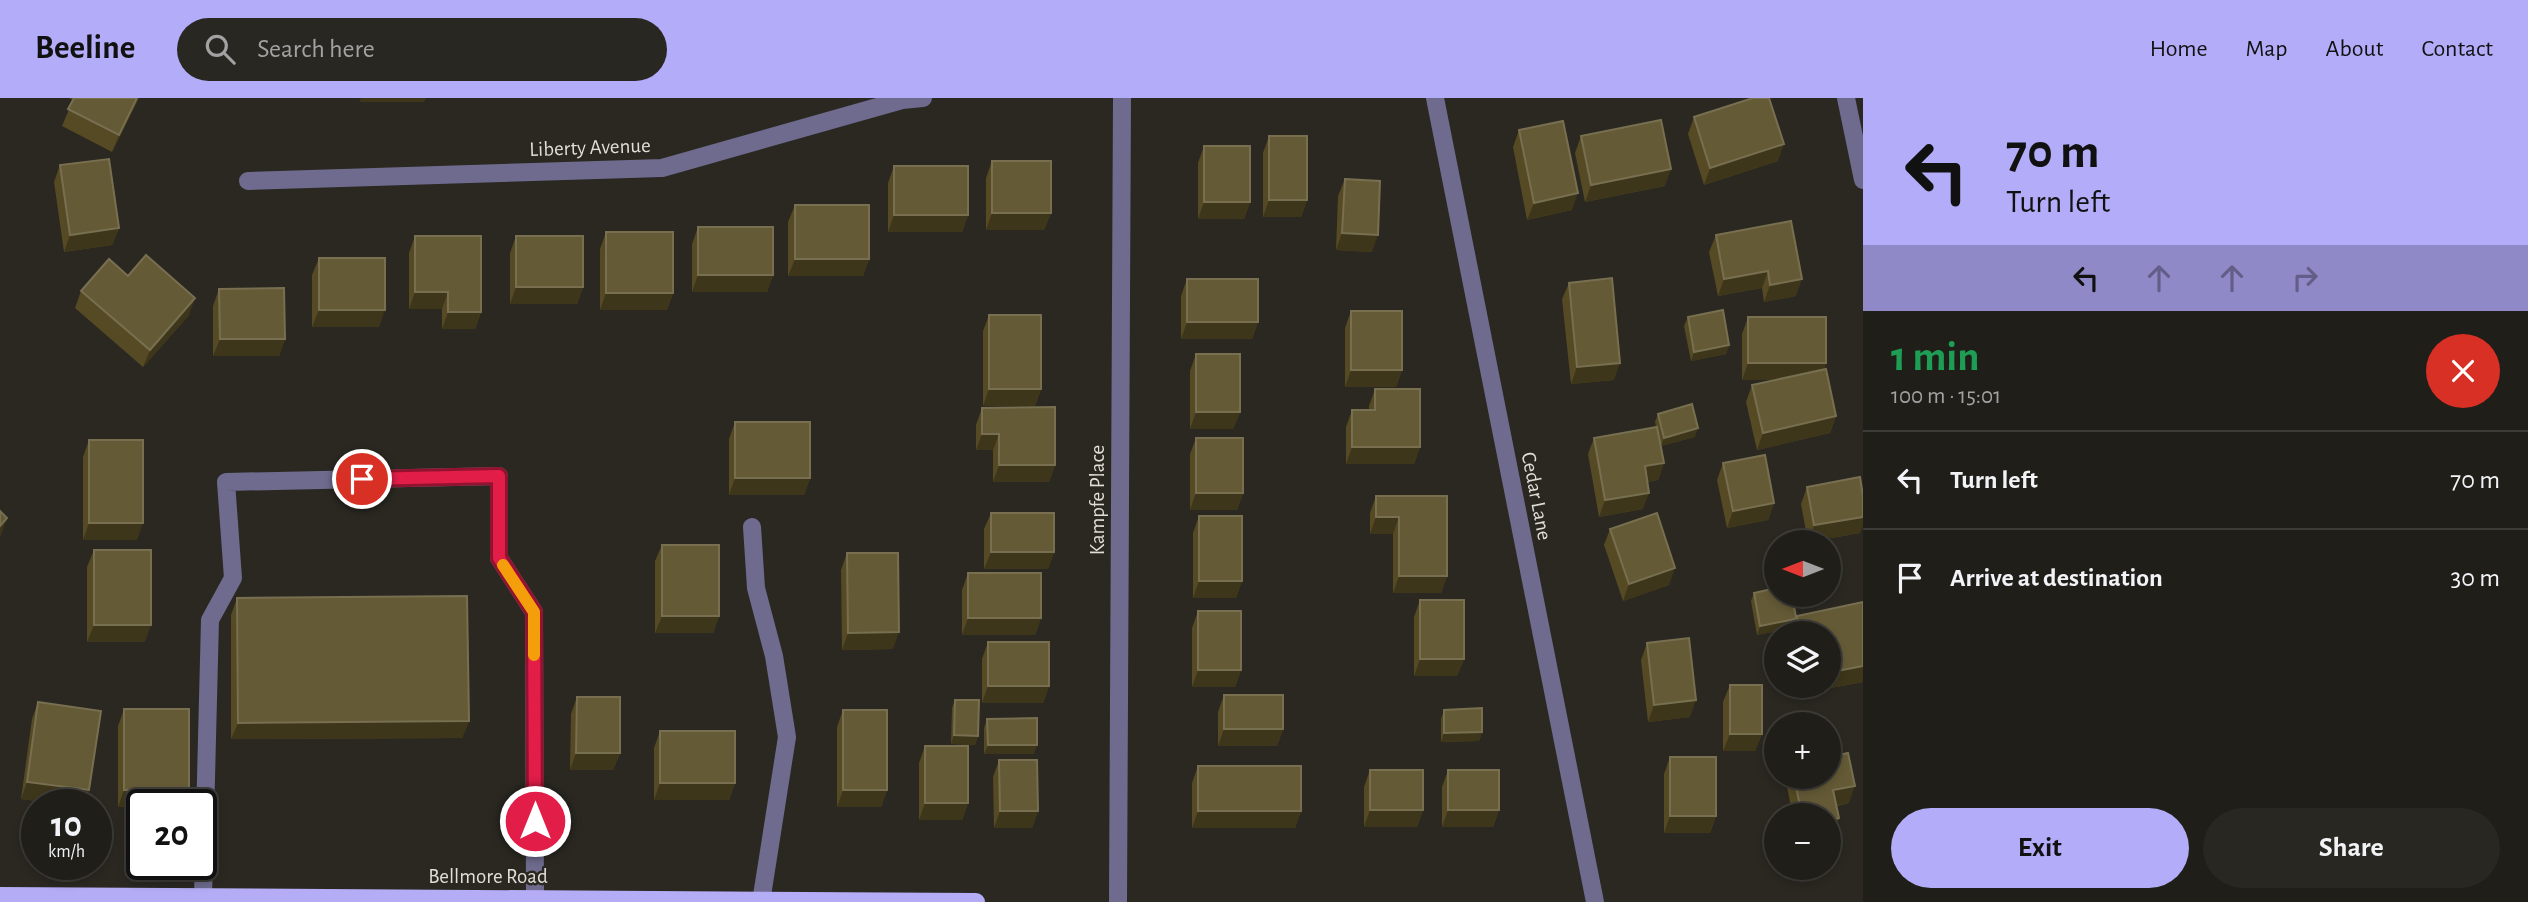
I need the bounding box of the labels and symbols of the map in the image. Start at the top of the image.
street label: Liberty Avenue [529,135,651,160]
street label: Kampfe Place [1087,445,1108,555]
pin [332,449,392,509]
street label: Cedar Lane [1518,450,1555,542]
north arrow [1764,530,1841,607]
position arrow [498,784,572,858]
speed limit sign: 20 [126,789,217,880]
street label: Bellmore Road [428,866,548,887]

